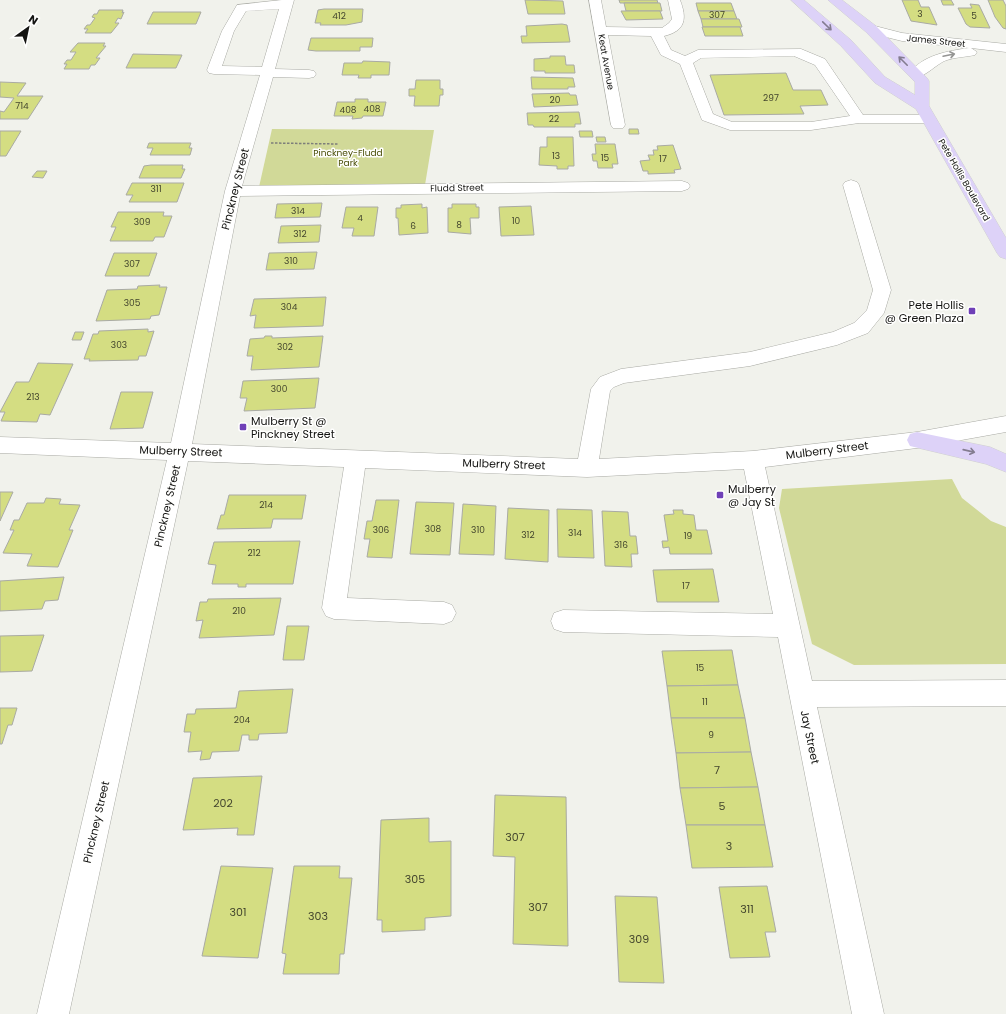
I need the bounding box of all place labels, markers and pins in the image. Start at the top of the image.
place label: Pete Hollis @ Green Plaza [885,297,964,326]
marker: Pete Hollis @ Green Plaza [967,306,977,316]
place label: Mulberry St @ Pinckney Street [251,413,335,442]
marker: Mulberry St @ Pinckney Street [238,422,248,432]
place label: Mulberry @ Jay St [728,481,777,510]
marker: Mulberry @ Jay St [715,490,725,500]

